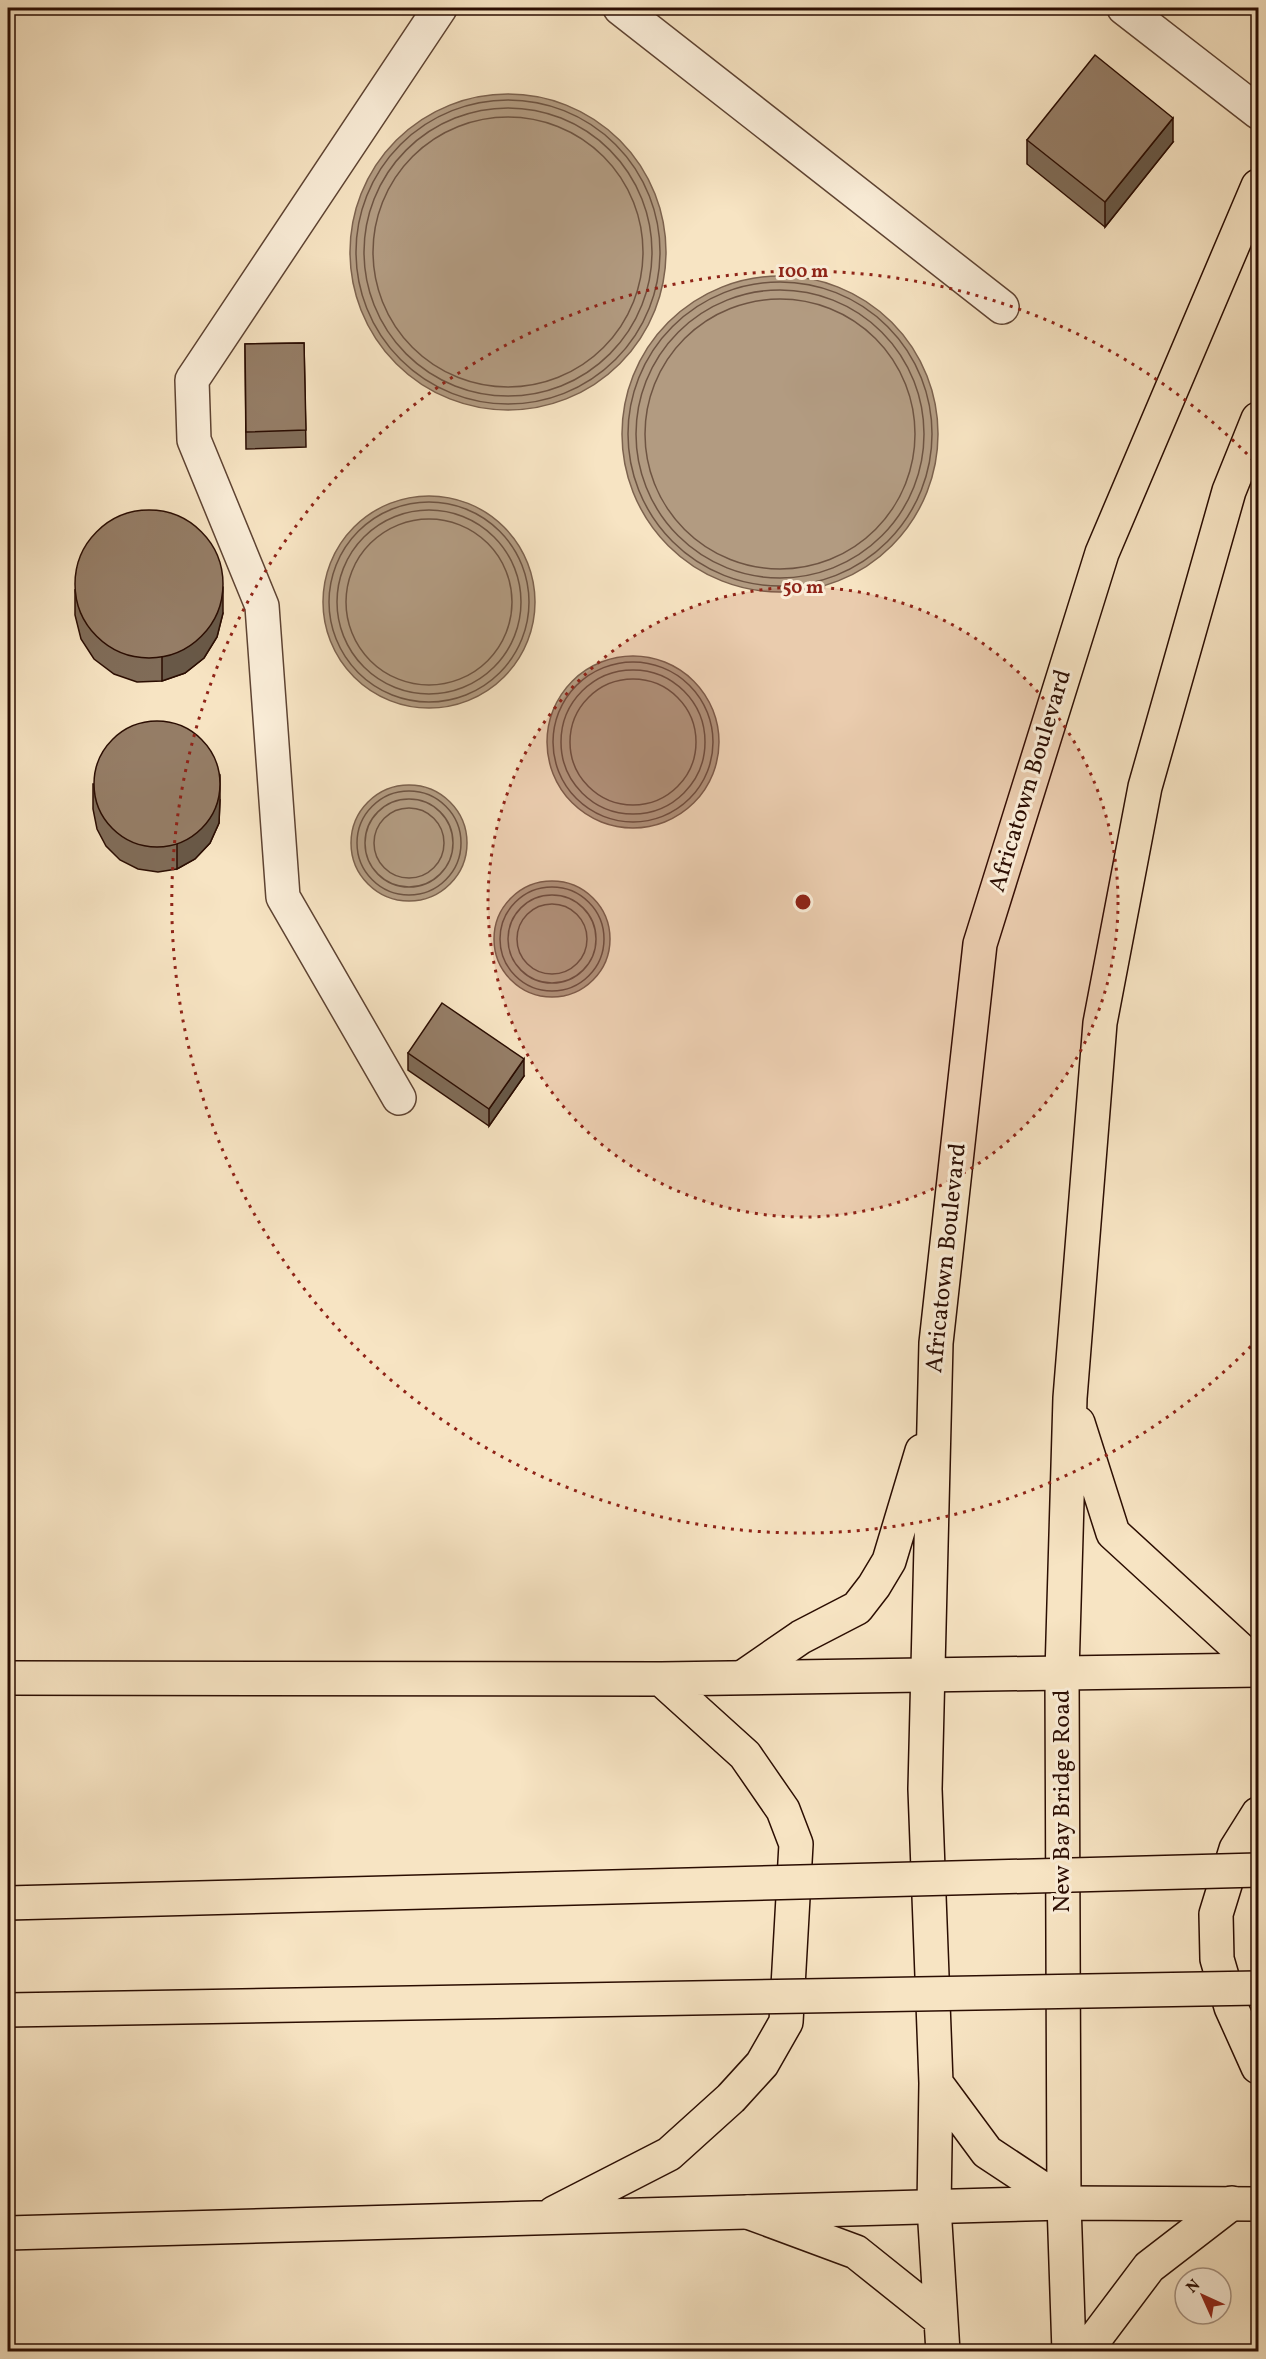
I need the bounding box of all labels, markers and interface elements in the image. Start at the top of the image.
text: 100 m [778,260,828,285]
text: 50 m [783,576,823,601]
street label: Africatown Boulevard [981,666,1081,896]
centre of rings [793,892,813,912]
street label: Africatown Boulevard [918,1141,976,1375]
street label: New Bay Bridge Road [1046,1689,1080,1913]
north arrow [1173,2266,1233,2326]
text: N [1182,2275,1206,2299]

